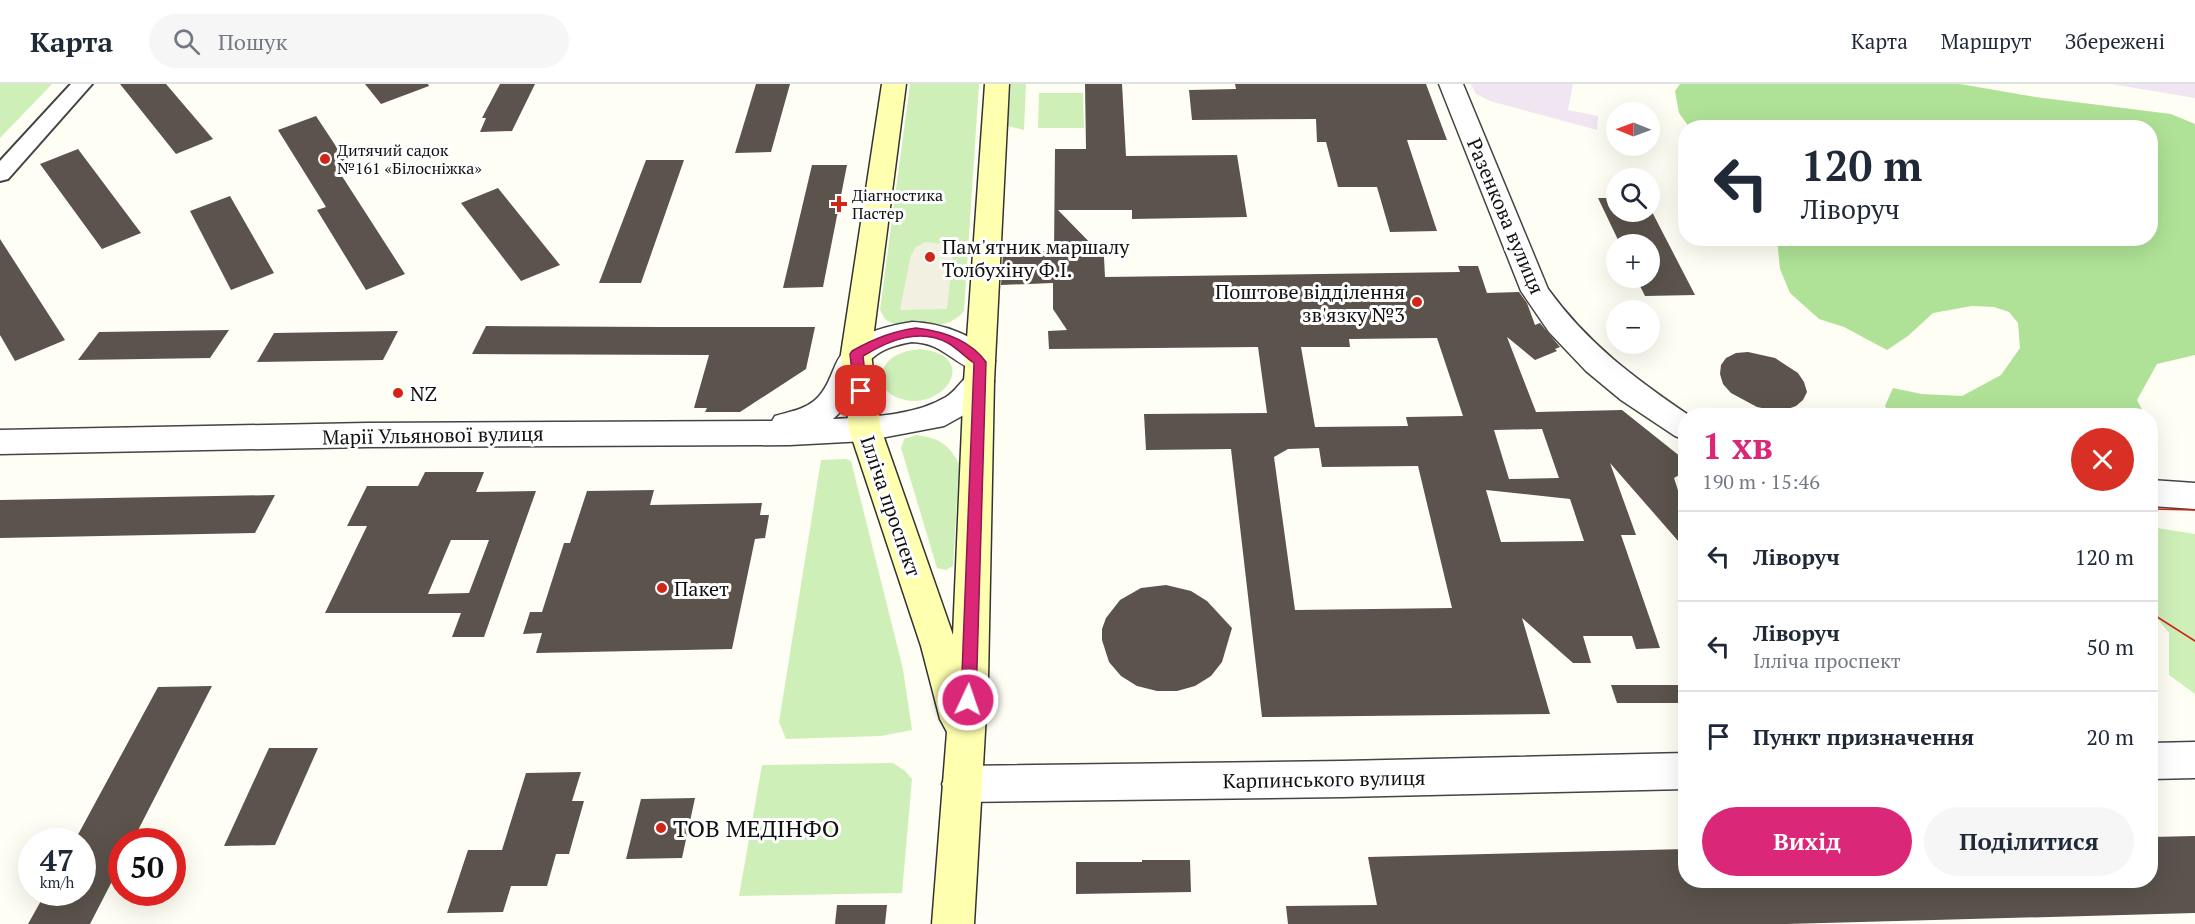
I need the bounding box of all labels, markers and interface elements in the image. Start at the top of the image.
search box [149,14,569,68]
text: Карта [30,23,113,60]
icon: search [170,25,203,58]
text: Пошук [218,27,287,56]
text: Карта [1851,27,1908,55]
text: Маршрут [1941,27,2032,55]
text: Збережені [2065,27,2165,55]
north arrow [1606,102,1660,156]
map controls [1606,102,1660,354]
street label: Разенкова вулиця [1461,134,1551,298]
text: 120 m [1801,137,1922,193]
place label: Дитячий садок №161 «Білосніжка» [337,139,482,179]
icon: left [1702,144,1780,222]
marker: Дитячий садок №161 «Білосніжка» [318,152,332,166]
button: search [1606,168,1660,222]
place label: Діагностика Пастер [852,184,943,224]
text: Ліворуч [1801,191,1900,227]
marker: Діагностика Пастер [830,195,848,213]
place label: Пам'ятник маршалу Толбухіну Ф.І. [942,233,1130,283]
button: + [1606,234,1660,288]
marker: Пам'ятник маршалу Толбухіну Ф.І. [923,250,937,264]
place label: Поштове відділення зв'язку №3 [1215,278,1405,328]
marker: Поштове відділення зв'язку №3 [1410,295,1424,309]
button: − [1606,300,1660,354]
pin [835,365,886,416]
icon: arrive [844,374,877,407]
place label: NZ [410,380,437,407]
marker: NZ [391,386,405,400]
street label: Марії Ульянової вулиця [322,420,544,450]
text: 1 хв [1702,422,1773,469]
button: close [2071,428,2134,491]
street label: Ілліча проспект [854,432,928,580]
text: 190 m · 15:46 [1702,468,1820,495]
icon: left [1702,540,1735,573]
text: Ліворуч [1753,542,1840,571]
text: 120 m [2074,542,2134,571]
place label: Пакет [674,575,729,602]
marker: Пакет [655,581,669,595]
text: Ліворуч [1753,618,1840,647]
icon: left [1702,630,1735,663]
text: 50 m [2086,632,2134,661]
text: Ілліча проспект [1753,647,1901,674]
position arrow [936,668,1000,732]
icon: arrive [1702,720,1735,753]
text: Пункт призначення [1753,722,1974,751]
text: 20 m [2086,722,2134,751]
street label: Карпинського вулиця [1222,764,1426,794]
button: Вихід [1702,807,1912,876]
button: Поділитися [1924,807,2134,876]
place label: ТОВ МЕДІНФО [673,812,839,844]
marker: ТОВ МЕДІНФО [654,821,668,835]
speed limit sign: 50 [108,828,186,906]
text: 47 [40,840,74,880]
text: km/h [40,872,74,892]

